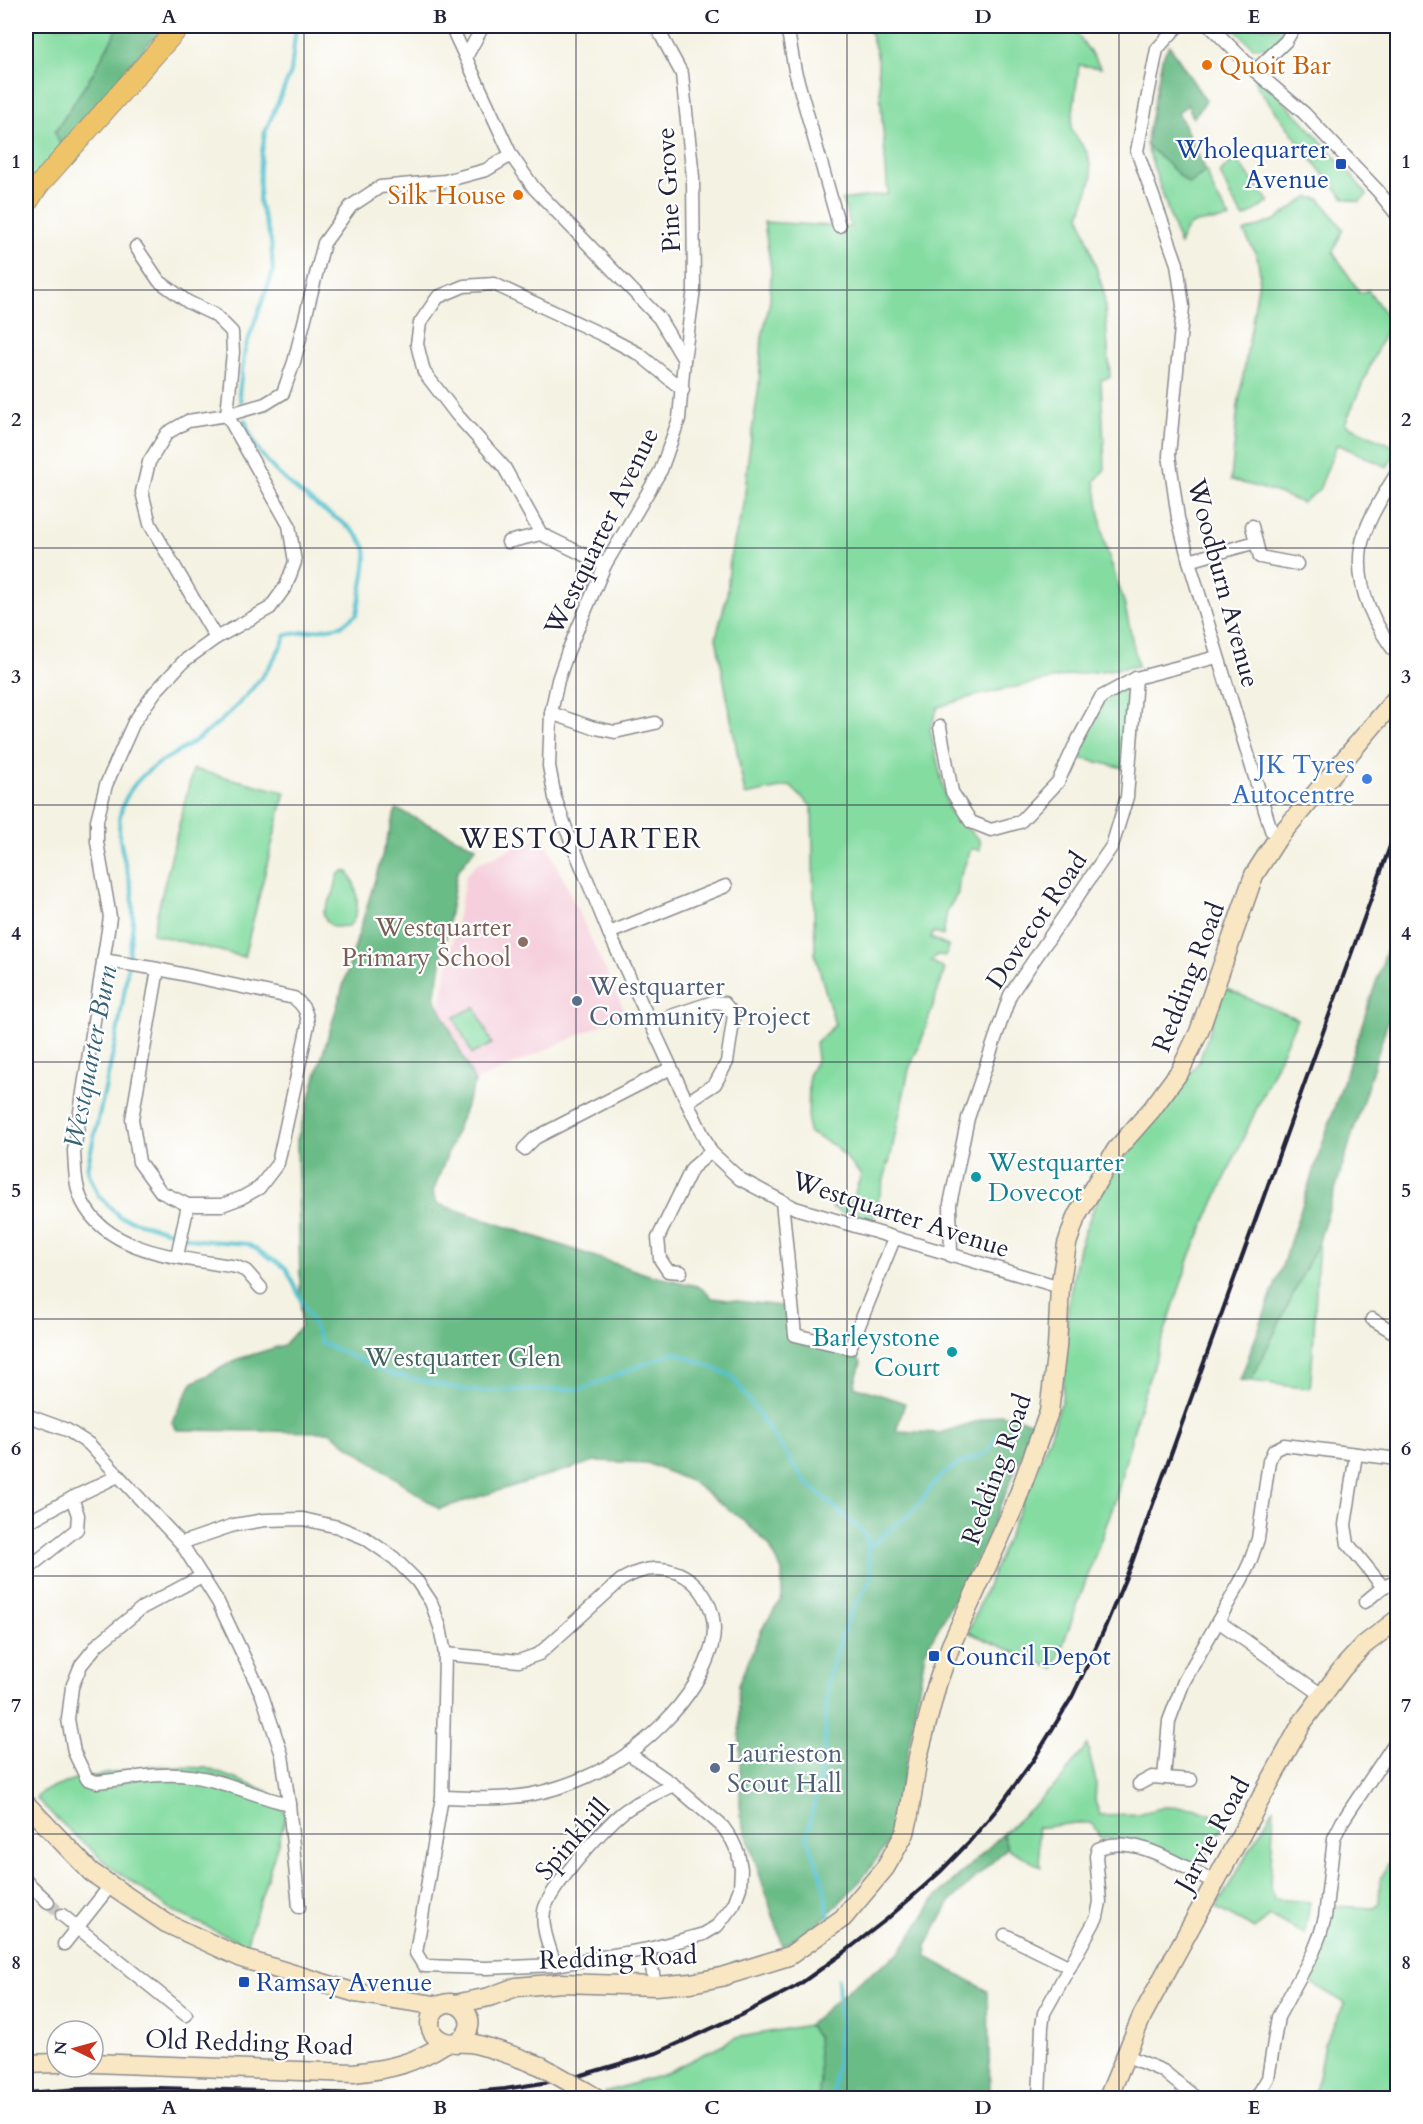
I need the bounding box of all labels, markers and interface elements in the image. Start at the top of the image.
text: A [161,3,177,30]
text: B [433,3,447,30]
text: C [704,3,720,30]
text: D [974,3,992,30]
text: E [1248,3,1260,30]
place label: Quoit Bar [1219,48,1331,83]
marker: Quoit Bar [1200,58,1214,72]
street label: Pine Grove [648,126,689,253]
place label: Wholequarter Avenue [1174,132,1330,197]
text: 1 [11,148,21,175]
text: 1 [1401,148,1411,175]
marker: Wholequarter Avenue [1334,157,1348,171]
place label: Silk House [388,178,506,213]
marker: Silk House [511,188,525,202]
text: 2 [11,406,21,433]
text: 2 [1401,406,1411,433]
street label: Westquarter Avenue [535,421,667,642]
street label: Woodburn Avenue [1179,474,1268,691]
text: 3 [11,663,21,690]
text: 3 [1401,663,1411,690]
place label: JK Tyres Autocentre [1232,747,1355,812]
marker: JK Tyres Autocentre [1360,772,1374,786]
district label: WESTQUARTER [459,820,702,858]
street label: Dovecot Road [978,845,1095,996]
street label: Redding Road [1144,897,1233,1057]
place label: Westquarter Primary School [342,910,512,975]
text: 4 [11,920,21,947]
text: 4 [1401,920,1411,947]
marker: Westquarter Primary School [516,935,530,949]
water label: Westquarter Burn [55,962,126,1152]
place label: Westquarter Community Project [588,969,810,1034]
marker: Westquarter Community Project [570,994,584,1008]
place label: Westquarter Dovecot [987,1145,1124,1210]
street label: Westquarter Avenue [786,1162,1014,1266]
marker: Westquarter Dovecot [969,1170,983,1184]
text: 5 [11,1177,21,1204]
text: 5 [1401,1177,1411,1204]
place label: Barleystone Court [812,1320,940,1385]
park label: Westquarter Glen [364,1340,562,1375]
marker: Barleystone Court [945,1345,959,1359]
street label: Redding Road [953,1389,1040,1550]
text: 6 [11,1435,21,1462]
text: 6 [1401,1435,1411,1462]
place label: Council Depot [946,1639,1111,1674]
marker: Council Depot [927,1649,941,1663]
text: 7 [11,1692,21,1719]
text: 7 [1401,1692,1411,1719]
place label: Laurieston Scout Hall [727,1736,843,1801]
marker: Laurieston Scout Hall [708,1761,722,1775]
street label: Jarvie Road [1165,1771,1258,1901]
street label: Spinkhill [527,1791,618,1888]
street label: Redding Road [538,1937,698,1978]
text: 8 [11,1949,21,1976]
text: 8 [1401,1949,1411,1976]
place label: Ramsay Avenue [256,1965,432,2000]
marker: Ramsay Avenue [237,1975,251,1989]
north arrow [45,2019,105,2079]
street label: Old Redding Road [144,2021,354,2064]
text: N [49,2040,73,2056]
text: A [161,2094,177,2121]
text: B [433,2094,447,2121]
text: C [704,2094,720,2121]
text: D [974,2094,992,2121]
text: E [1248,2094,1260,2121]

